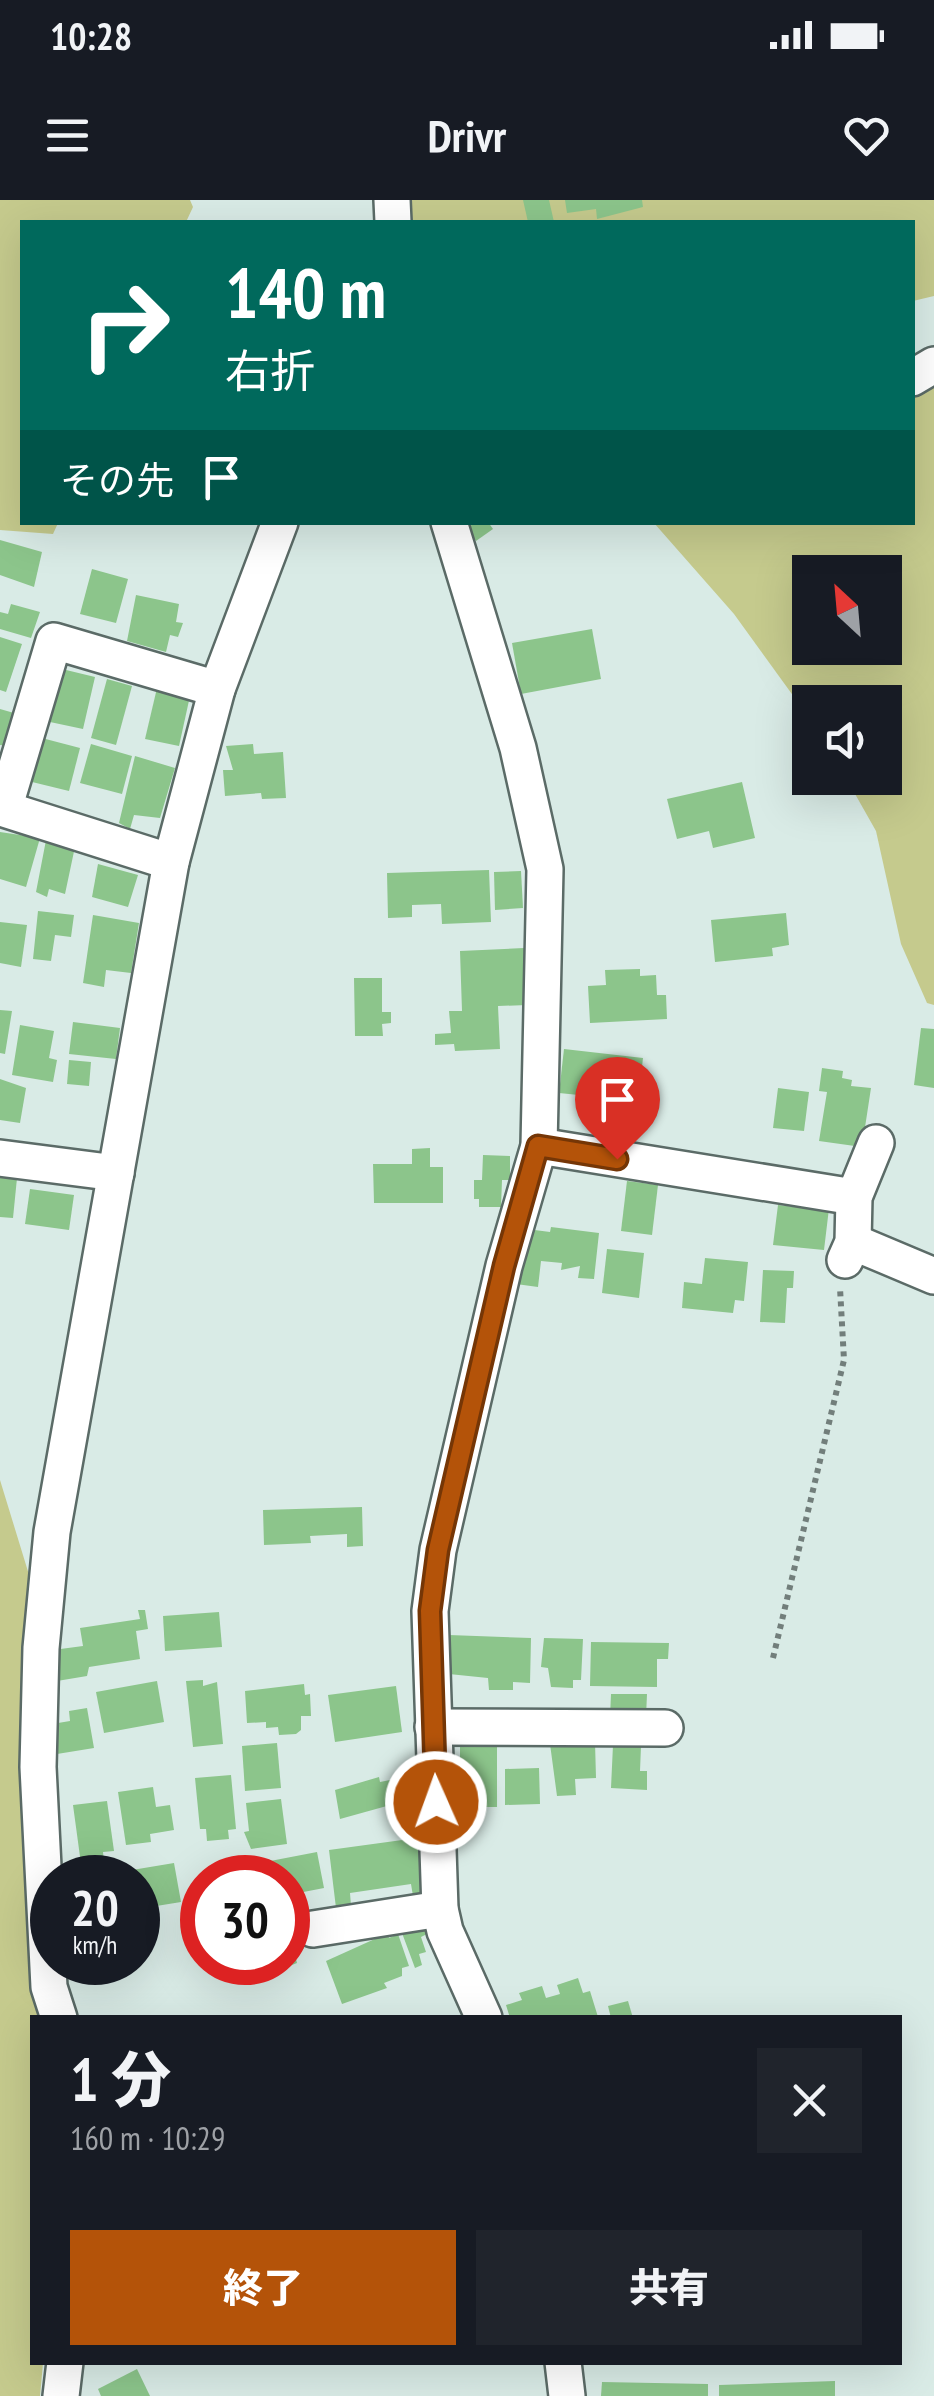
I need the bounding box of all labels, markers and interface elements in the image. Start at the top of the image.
text: 10:28 [50,11,132,60]
text: Drivr [428,106,506,164]
icon: menu [40,108,95,163]
icon: heart [839,108,894,163]
text: 140 m [225,247,386,337]
icon: right [60,260,190,390]
text: 右折 [225,341,315,399]
icon: arrive [194,450,249,505]
text: その先 [60,455,174,504]
north arrow [792,555,902,665]
map controls [792,555,902,795]
button: sound [792,685,902,795]
pin [575,1057,660,1160]
icon: arrive [590,1072,645,1127]
position arrow [384,1750,488,1854]
speed limit sign: 30 [180,1855,310,1985]
text: 20 [71,1875,119,1940]
text: km/h [73,1929,117,1961]
text: 1 分 [70,2040,171,2118]
button: close [757,2048,862,2153]
text: 160 m · 10:29 [70,2117,225,2159]
button: 終了 [70,2230,456,2345]
button: 共有 [476,2230,862,2345]

